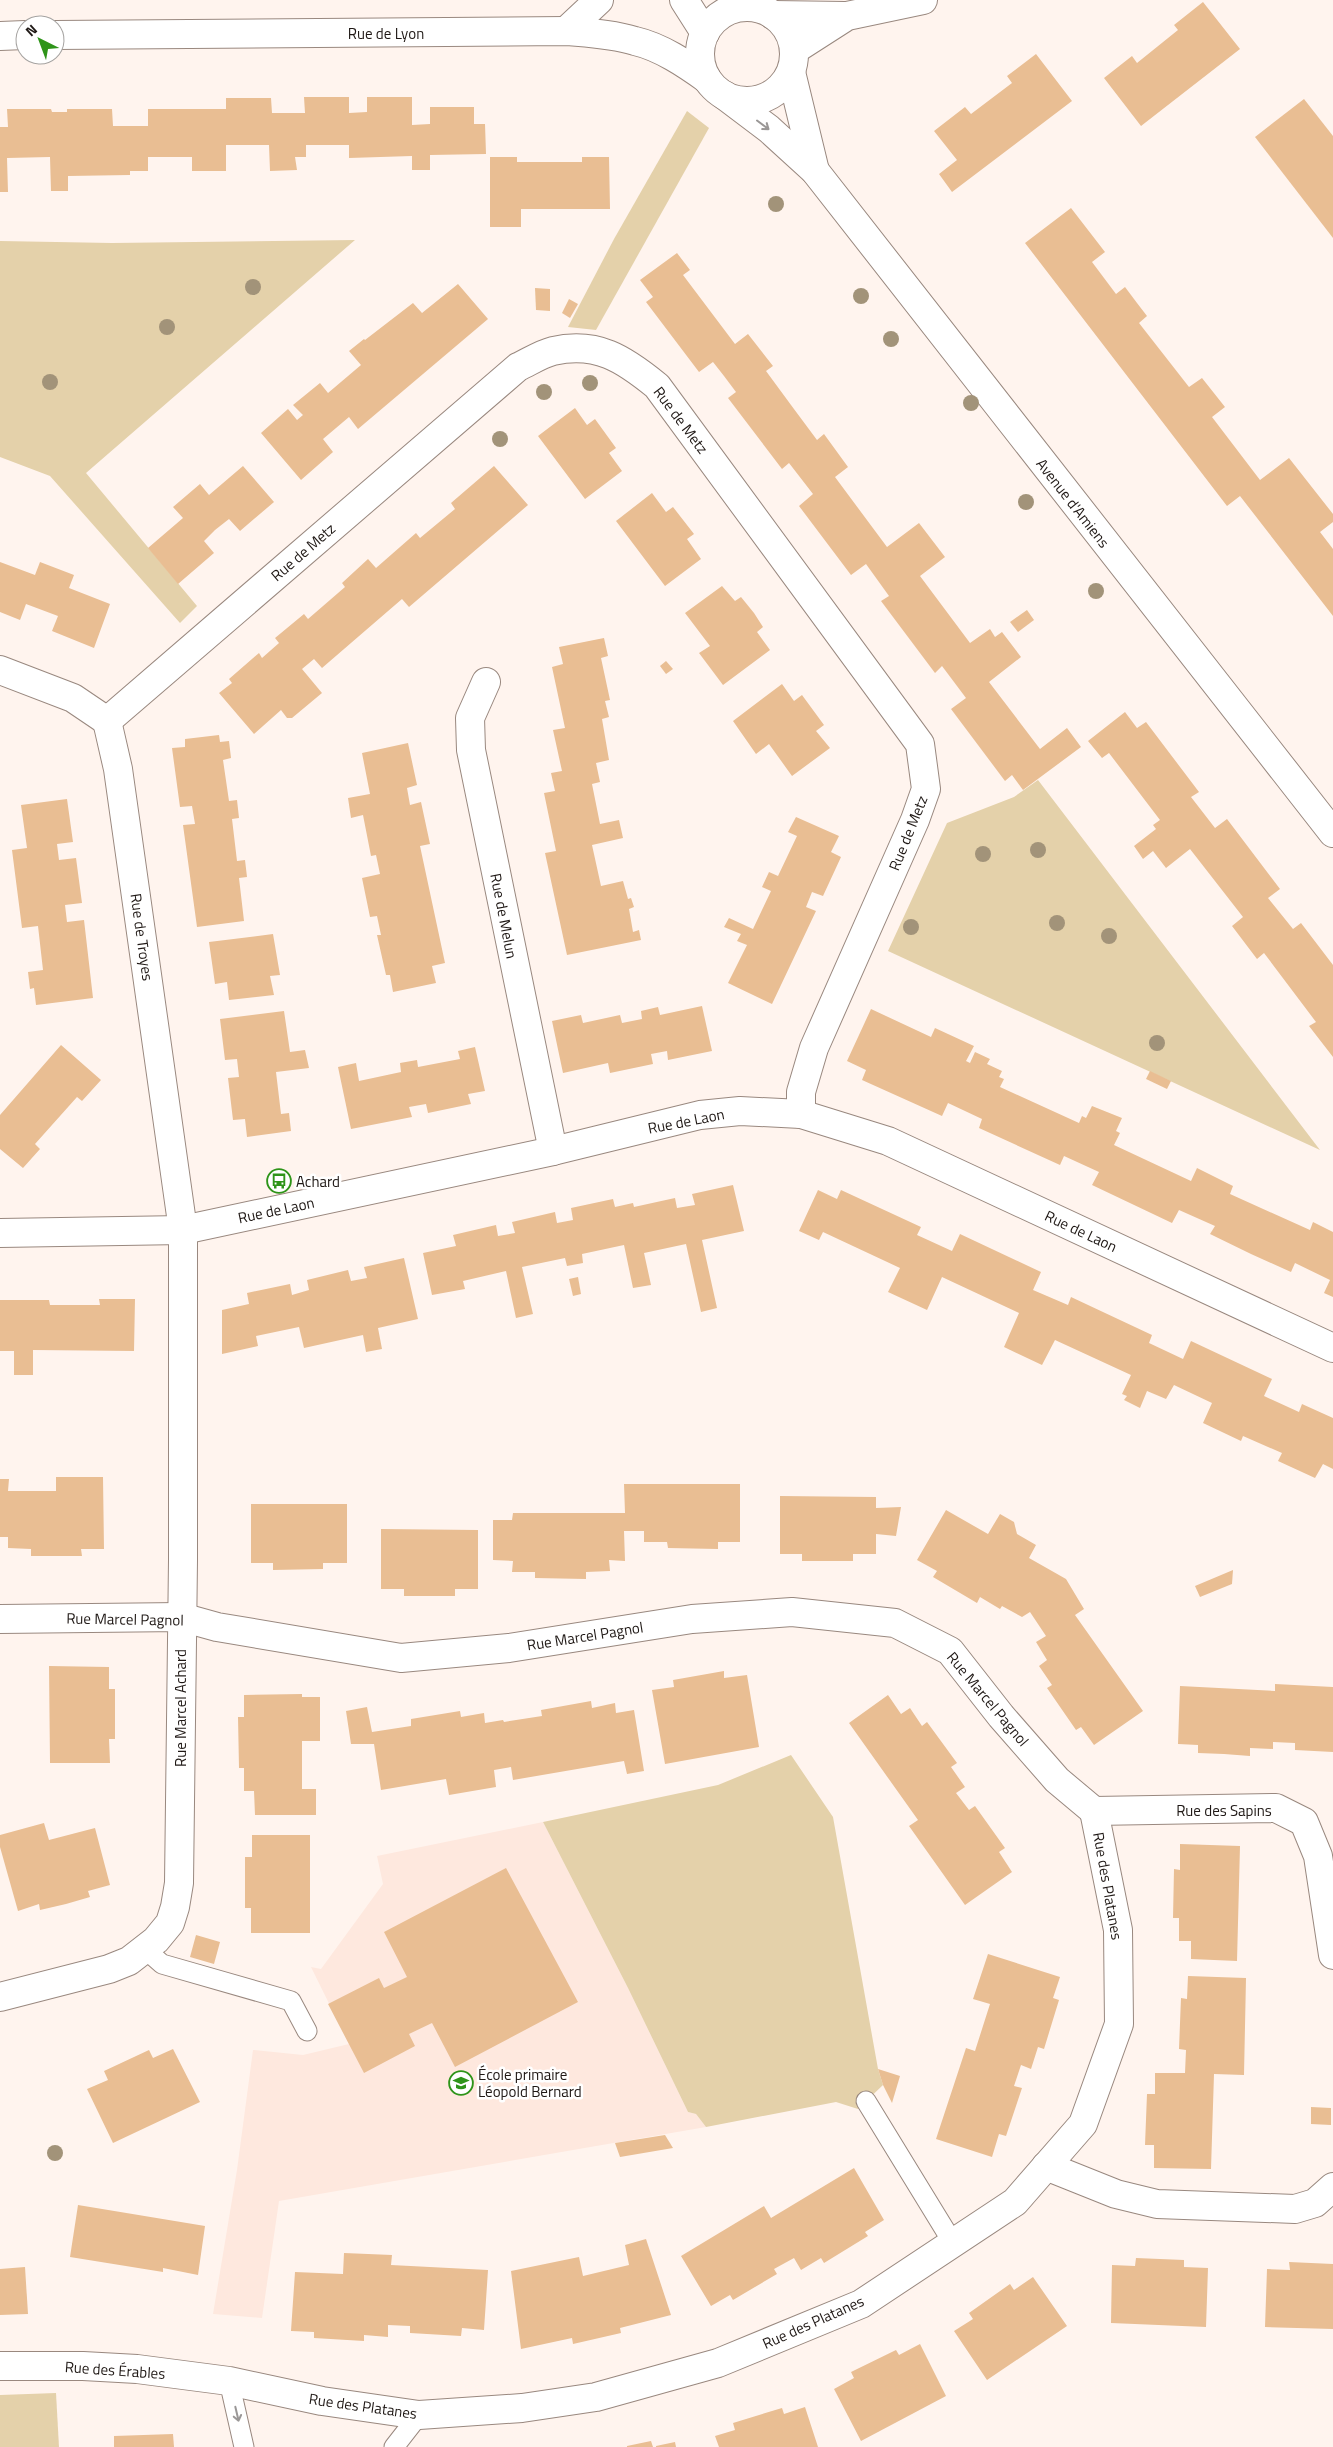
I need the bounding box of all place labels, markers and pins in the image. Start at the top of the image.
bus stop icon: Achard [266,1168,292,1194]
place label: Achard [296,1170,340,1193]
place label: École primaire Léopold Bernard [478,2063,582,2103]
school or university icon: École primaire Léopold Bernard [448,2070,474,2096]

